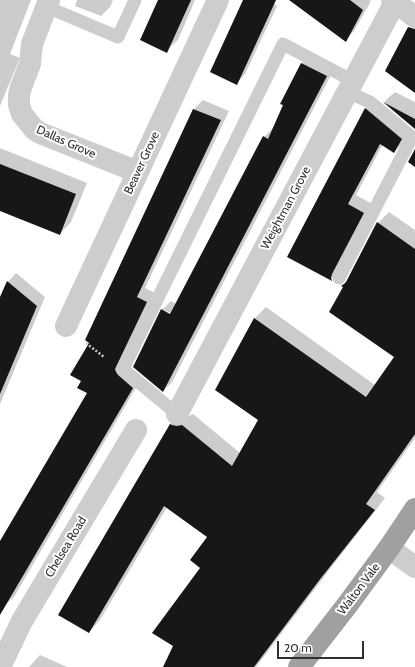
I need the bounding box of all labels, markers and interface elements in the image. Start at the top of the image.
street label: Dallas Grove [34,123,98,161]
street label: Beaver Grove [121,129,163,197]
street label: Weightman Grove [258,164,314,252]
street label: Chelsea Road [42,514,90,580]
street label: Walton Vale [335,560,383,618]
scale bar [279,633,366,659]
text: 20 m [284,640,312,655]

